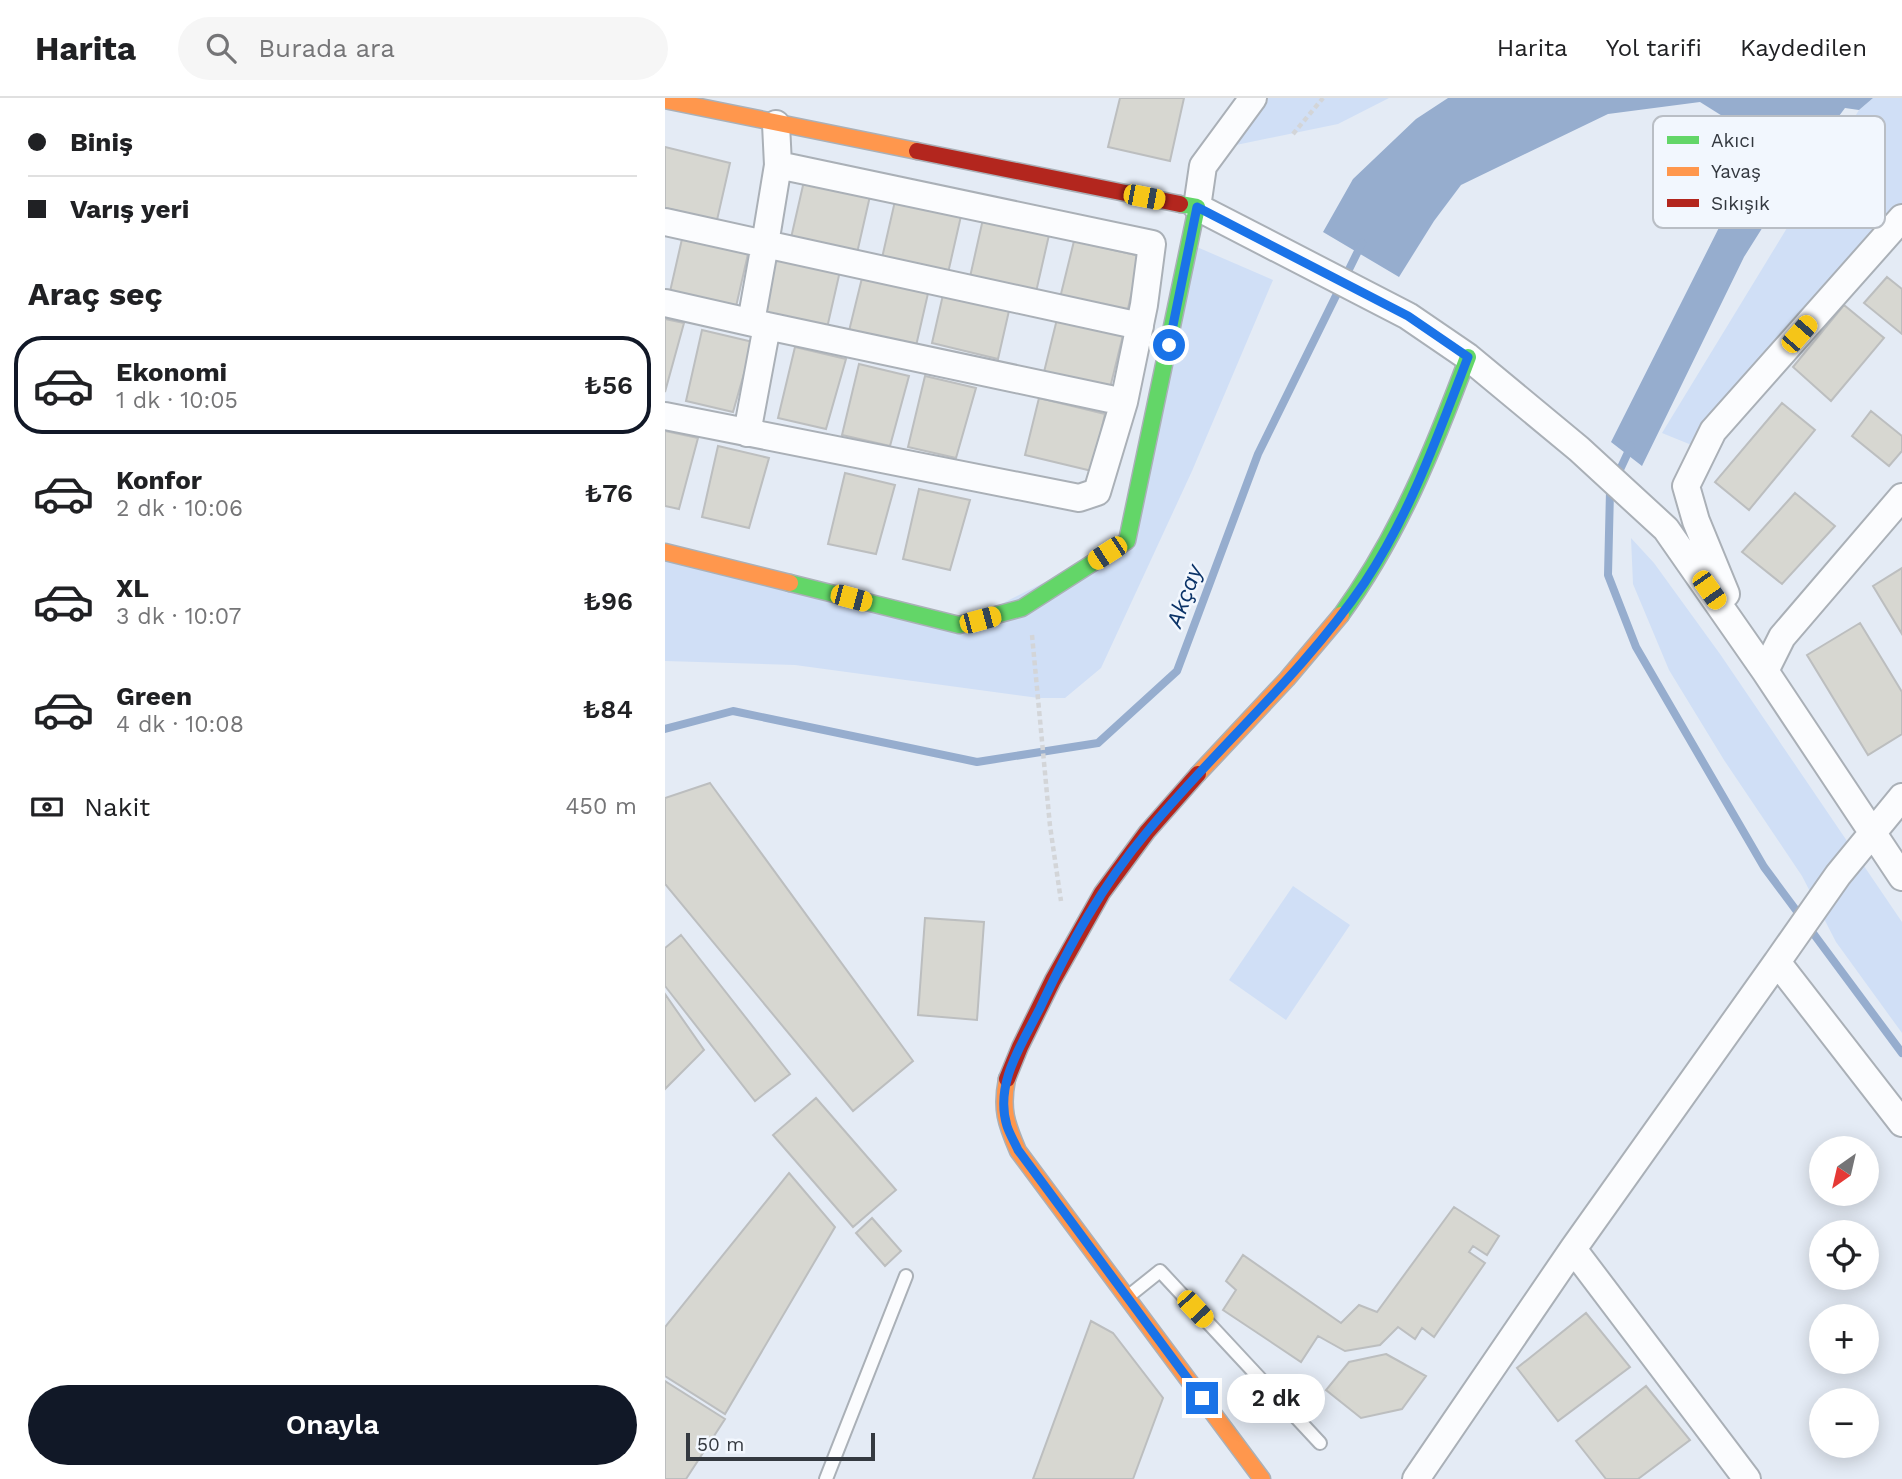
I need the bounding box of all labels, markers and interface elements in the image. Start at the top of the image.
search box [178,17,668,80]
text: Harita [35,29,136,68]
icon: search [202,29,240,67]
text: Burada ara [258,33,395,63]
text: Harita [1497,34,1568,62]
text: Yol tarifi [1606,34,1702,62]
text: Kaydedilen [1740,34,1867,62]
legend [1653,116,1885,228]
text: Biniş [70,127,133,157]
text: Akıcı [1711,129,1755,152]
text: Yavaş [1711,160,1761,183]
car [1122,183,1167,211]
text: Sıkışık [1711,192,1770,215]
text: Varış yeri [70,194,189,224]
text: Araç seç [28,275,163,313]
car [1778,311,1821,357]
route start [1153,329,1185,361]
icon: car [32,354,95,417]
text: Ekonomi [116,357,227,387]
text: ₺56 [584,370,633,400]
text: 1 dk · 10:05 [116,387,238,414]
icon: car [32,462,95,525]
text: Konfor [116,465,202,495]
text: ₺76 [584,478,633,508]
text: 2 dk · 10:06 [116,495,243,522]
car [1084,533,1131,573]
water label: Akçay [1160,560,1209,632]
car [1689,567,1730,613]
icon: car [32,570,95,633]
text: XL [116,573,149,603]
car [828,582,875,614]
text: ₺96 [583,586,633,616]
text: 3 dk · 10:07 [116,603,241,630]
car [957,604,1004,636]
icon: car [32,678,95,741]
text: Green [116,681,192,711]
text: ₺84 [582,694,633,724]
text: 4 dk · 10:08 [116,711,244,738]
icon: cash [28,788,66,826]
text: Nakit [84,792,150,822]
text: 450 m [565,793,637,820]
north arrow [1809,1136,1879,1206]
map controls [1809,1136,1879,1458]
button: locate [1809,1220,1879,1290]
car [1173,1286,1218,1332]
button: + [1809,1304,1879,1374]
callout: 2 dk [1227,1374,1325,1422]
route end [1186,1382,1218,1414]
button: Onayla [28,1385,637,1465]
text: 2 dk [1252,1385,1300,1412]
button: − [1809,1388,1879,1458]
scale bar [686,1430,875,1462]
text: 50 m [697,1433,744,1456]

